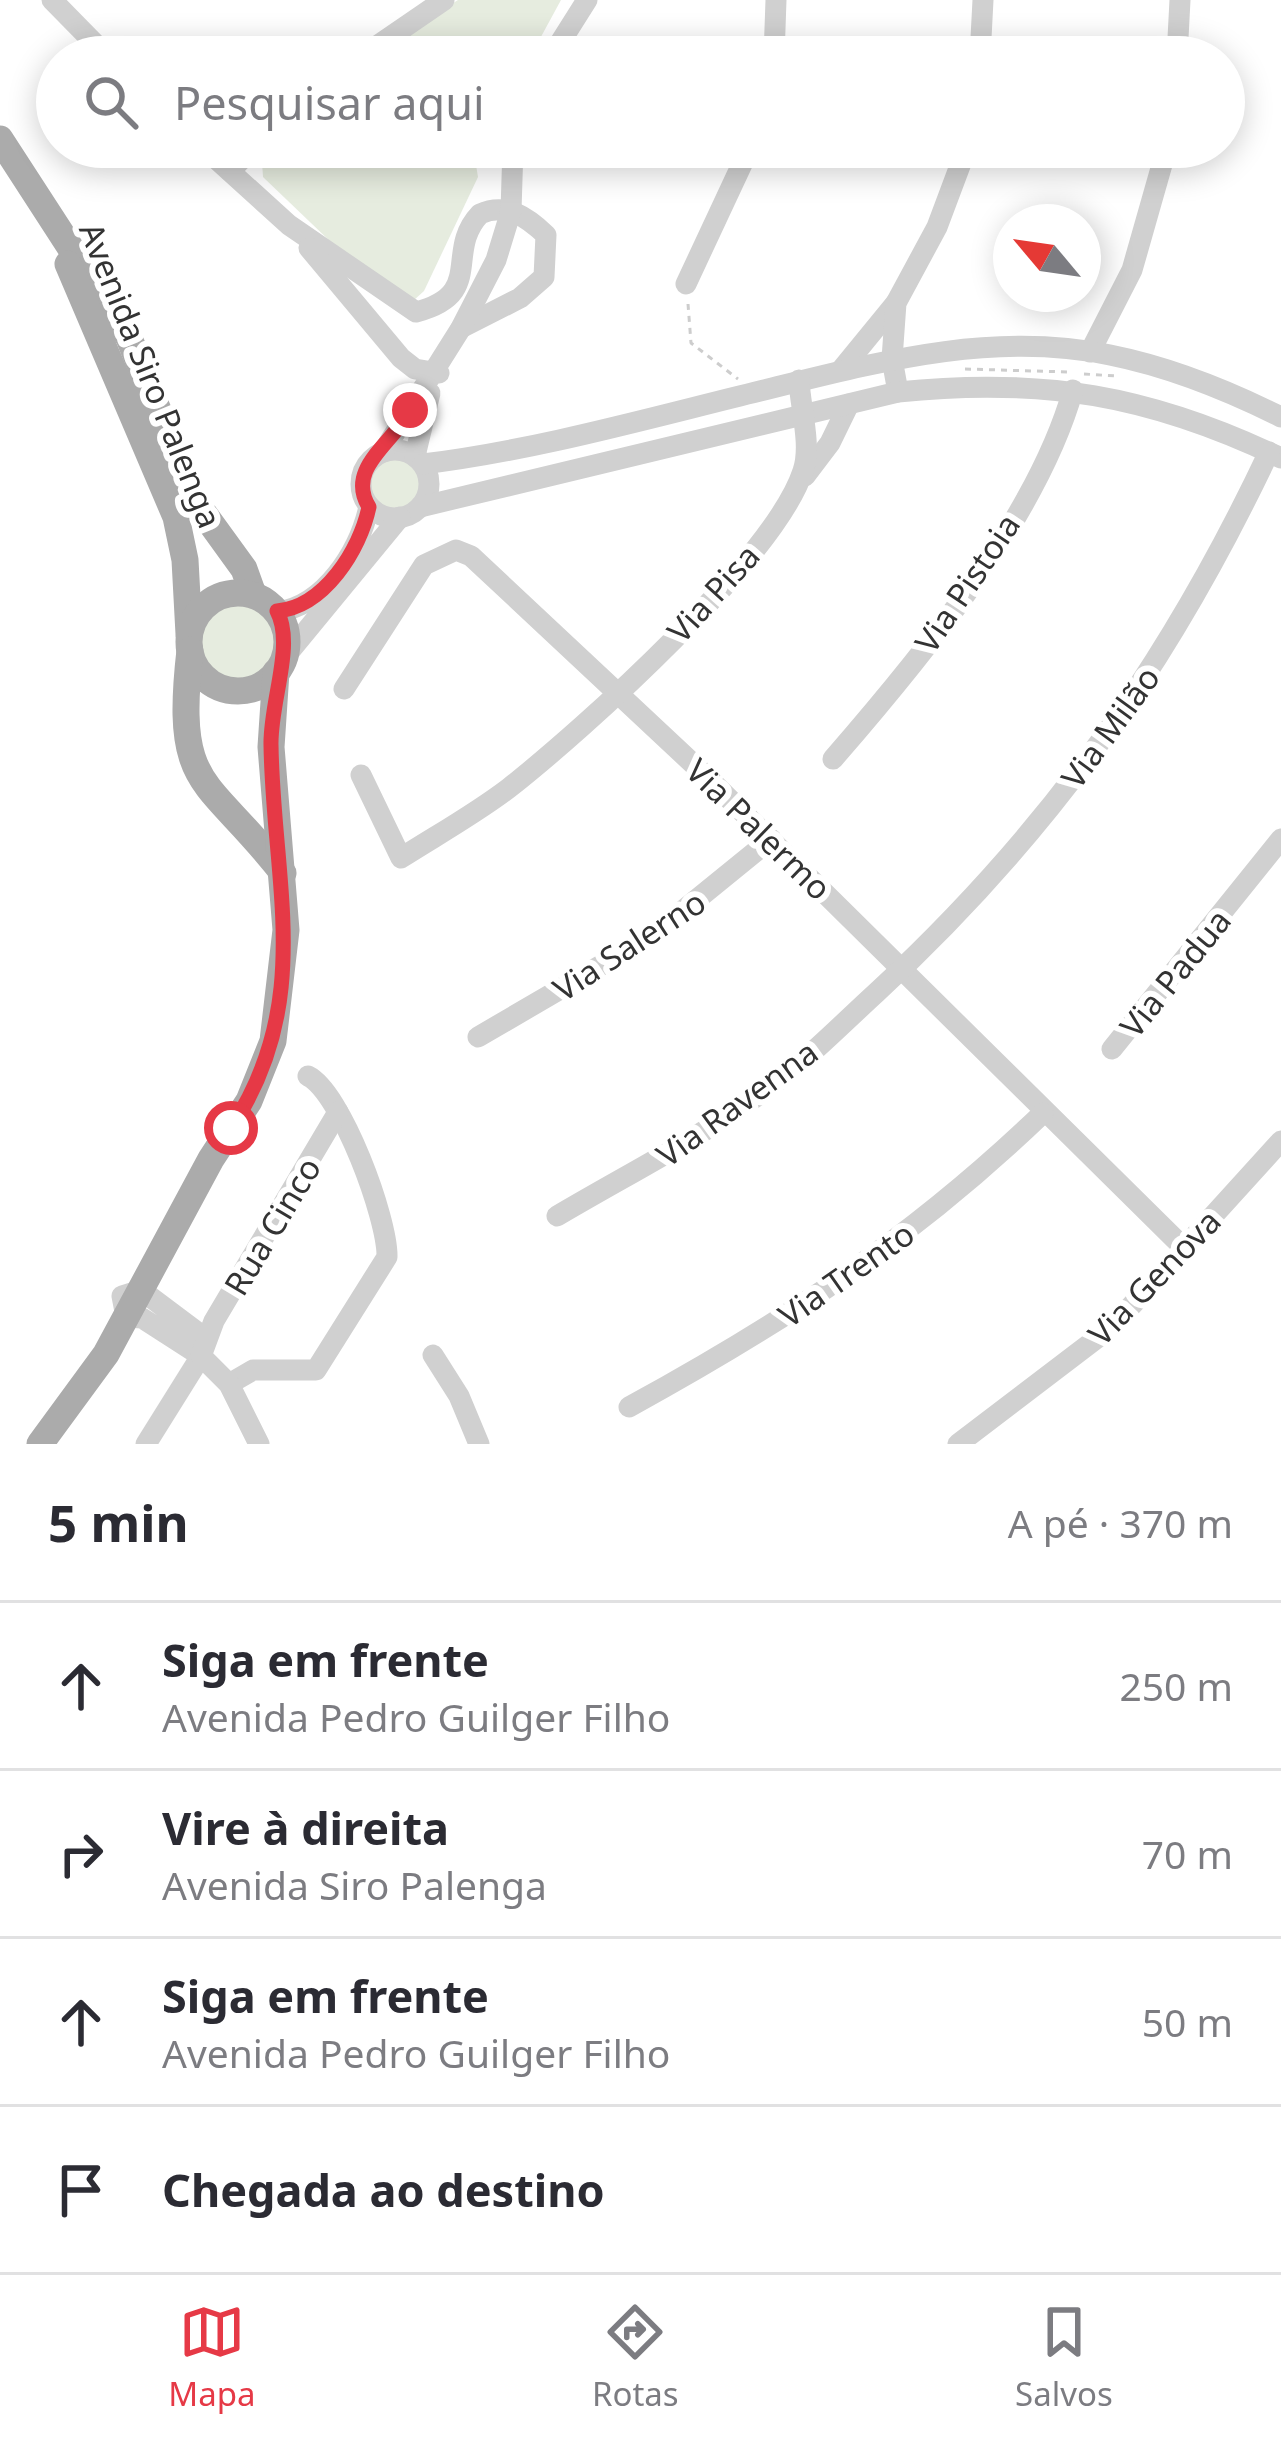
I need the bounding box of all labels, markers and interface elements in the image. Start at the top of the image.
search box [36,36,1245,168]
icon: search [78,69,144,135]
text: Pesquisar aqui [174,72,485,133]
north arrow [993,204,1101,312]
street label: Avenida Siro Palenga [69,216,233,534]
route end [383,383,437,437]
street label: Via Pistoia [904,505,1030,661]
street label: Via Pisa [657,534,769,652]
street label: Via Milão [1050,657,1170,797]
street label: Via Palermo [677,748,841,910]
street label: Via Salerno [544,879,714,1011]
street label: Via Padua [1109,899,1241,1047]
street label: Via Ravenna [647,1029,827,1177]
route start [204,1101,258,1155]
street label: Rua Cinco [213,1149,331,1303]
street label: Via Genova [1078,1199,1230,1355]
street label: Via Trento [769,1211,923,1337]
text: 5 min [48,1487,189,1557]
text: A pé · 370 m [1008,1496,1233,1549]
text: Siga em frente [162,1629,489,1690]
icon: ahead [48,1653,114,1719]
text: 250 m [1119,1659,1233,1712]
text: Avenida Pedro Guilger Filho [162,1690,670,1743]
text: Vire à direita [162,1797,449,1858]
icon: right [48,1821,114,1887]
text: 70 m [1142,1827,1233,1880]
text: Avenida Siro Palenga [162,1858,547,1911]
text: Siga em frente [162,1965,489,2026]
icon: ahead [48,1989,114,2055]
text: 50 m [1142,1995,1233,2048]
text: Avenida Pedro Guilger Filho [162,2026,670,2079]
icon: arrive [48,2157,114,2223]
text: Chegada ao destino [162,2159,605,2220]
tab: Mapa [168,2299,255,2416]
tab: Rotas [592,2299,679,2416]
tab: Salvos [1015,2299,1113,2416]

